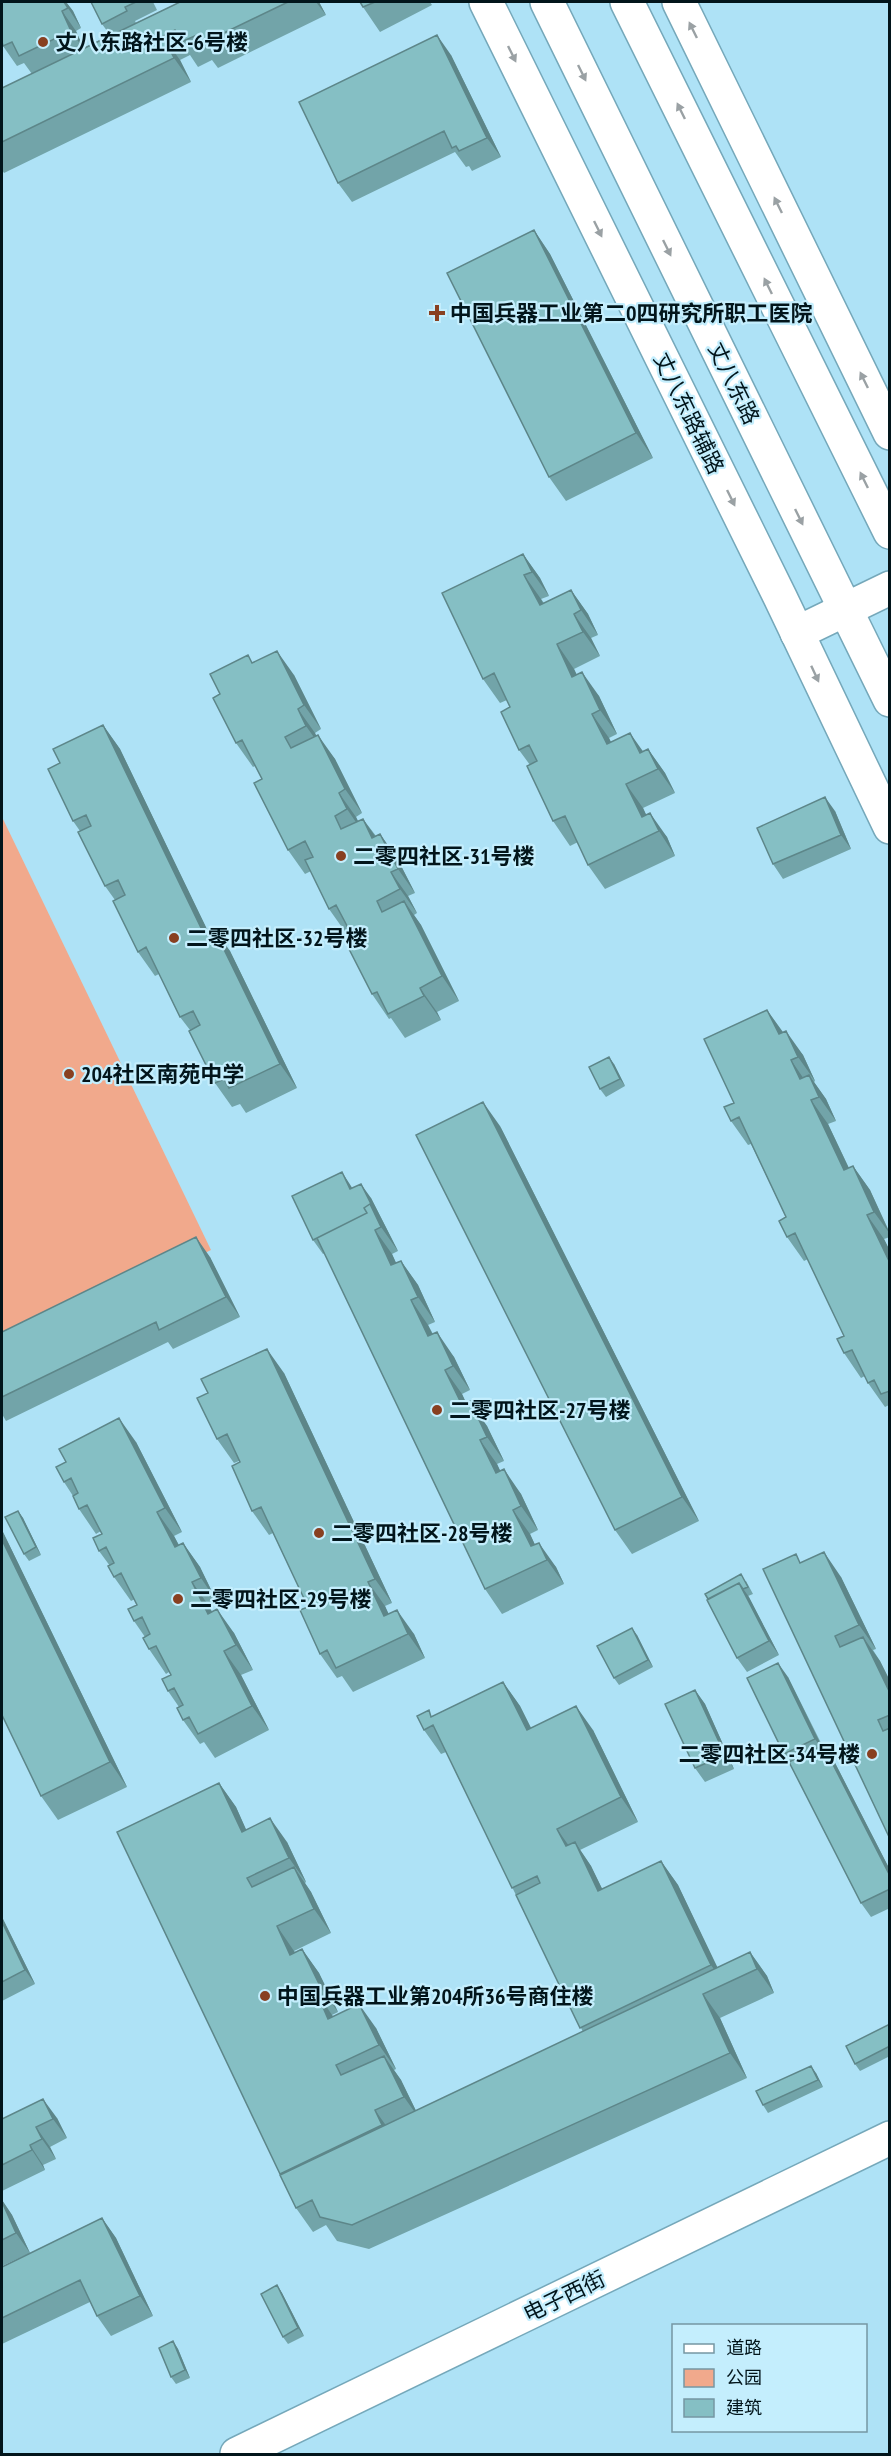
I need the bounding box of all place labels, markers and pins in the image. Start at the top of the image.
place label: 丈八东路社区-6号楼 [55,28,248,56]
marker: 丈八东路社区-6号楼 [36,35,50,49]
place label: 中国兵器工业第二0四研究所职工医院 [450,299,813,327]
marker: 中国兵器工业第二0四研究所职工医院 [428,304,446,322]
place label: 二零四社区-31号楼 [353,842,535,870]
marker: 二零四社区-31号楼 [334,849,348,863]
place label: 二零四社区-32号楼 [186,924,368,952]
marker: 二零四社区-32号楼 [167,931,181,945]
place label: 204社区南苑中学 [81,1060,245,1088]
marker: 204社区南苑中学 [62,1067,76,1081]
place label: 二零四社区-27号楼 [449,1396,631,1424]
marker: 二零四社区-27号楼 [430,1403,444,1417]
place label: 二零四社区-28号楼 [331,1519,513,1547]
marker: 二零四社区-28号楼 [312,1526,326,1540]
place label: 二零四社区-29号楼 [190,1585,372,1613]
marker: 二零四社区-29号楼 [171,1592,185,1606]
place label: 二零四社区-34号楼 [678,1740,860,1768]
marker: 二零四社区-34号楼 [865,1747,879,1761]
place label: 中国兵器工业第204所36号商住楼 [277,1982,594,2010]
marker: 中国兵器工业第204所36号商住楼 [258,1989,272,2003]

